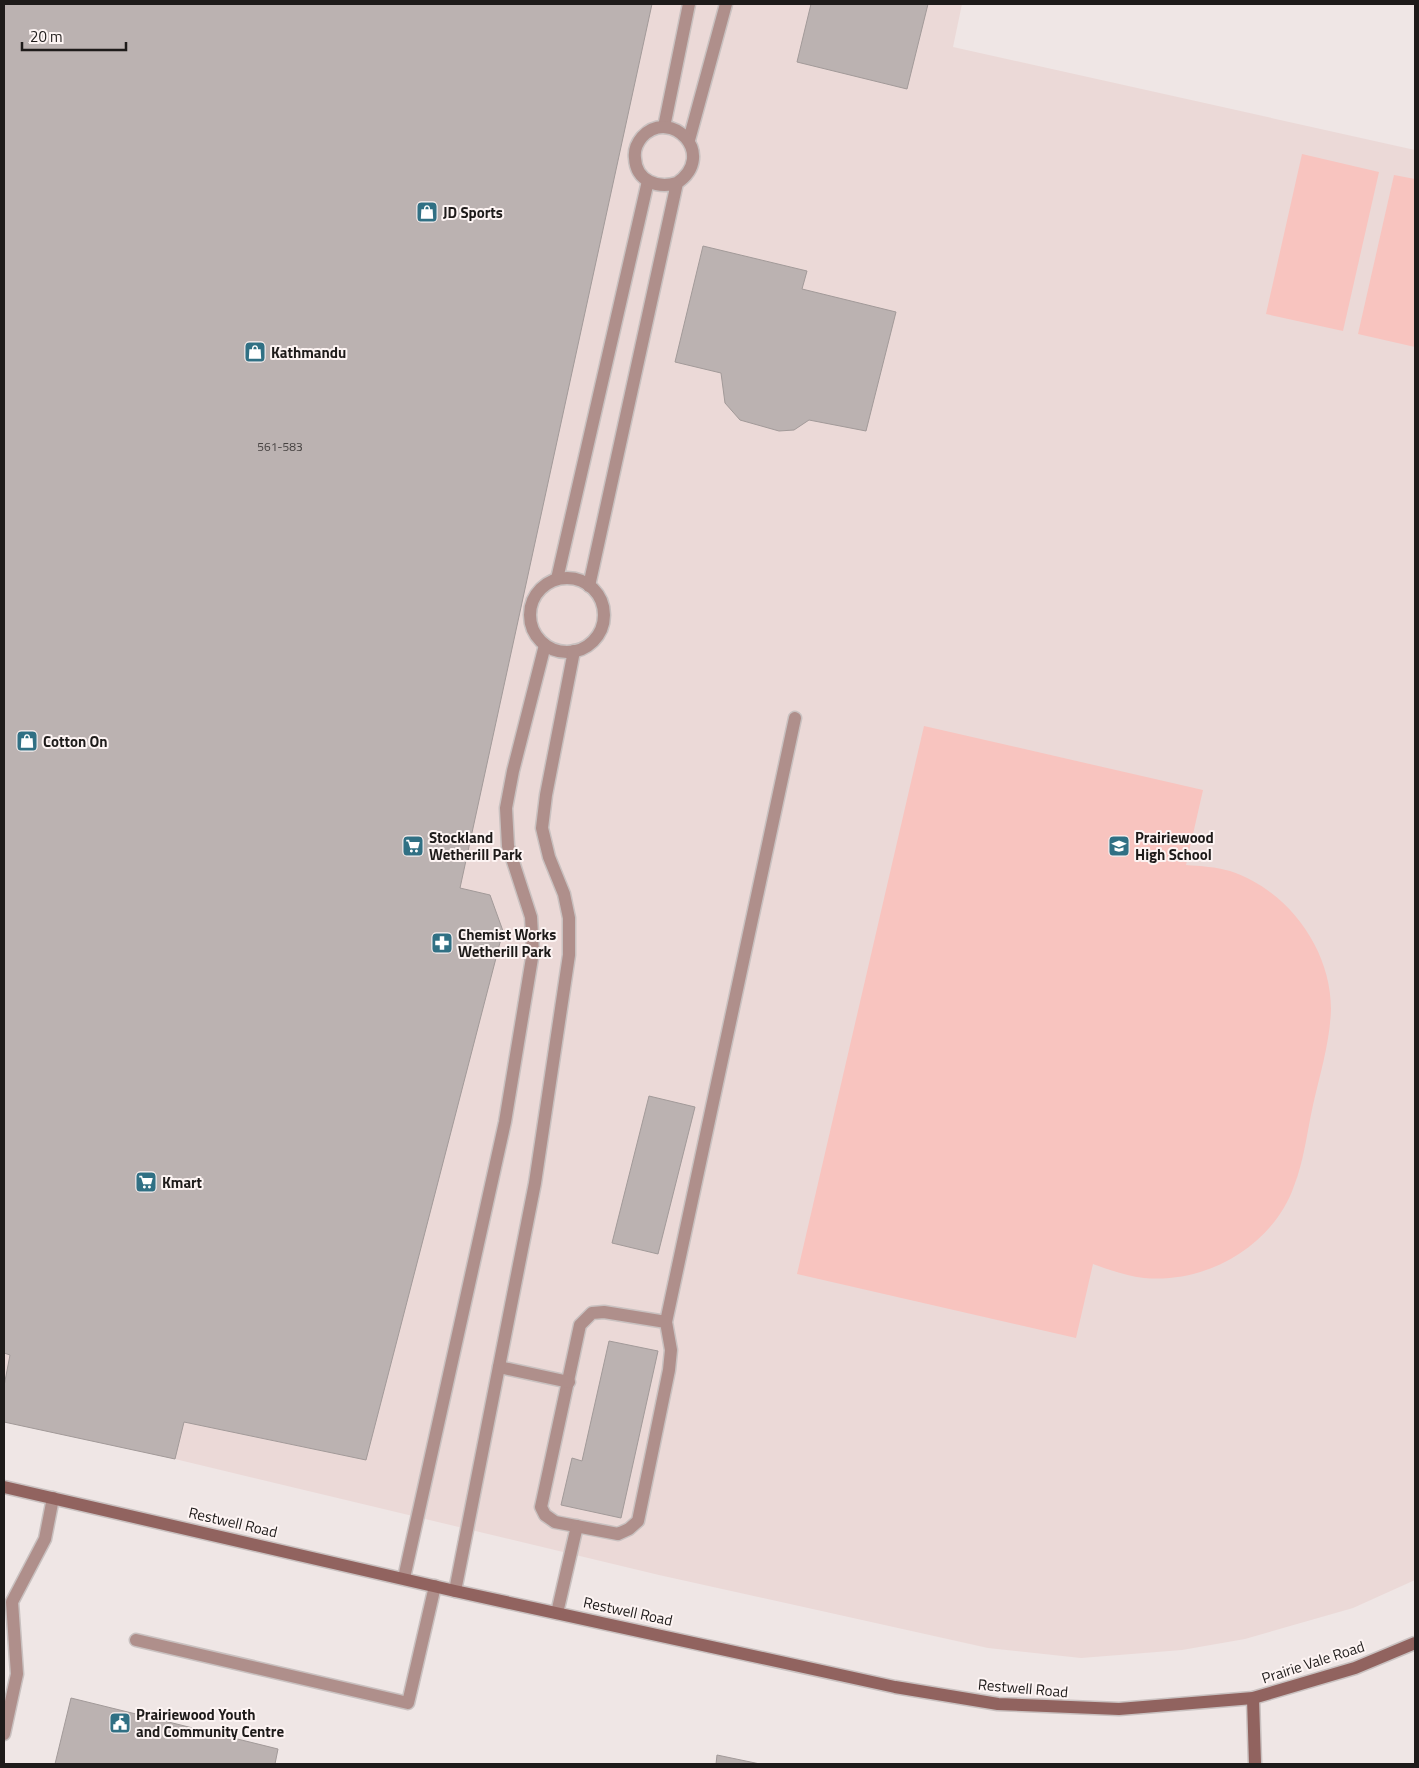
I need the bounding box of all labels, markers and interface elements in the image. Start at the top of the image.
scale bar [22,20,126,52]
text: 20 m [30,25,63,48]
shop icon: JD Sports [415,200,439,224]
place label: JD Sports [443,201,503,224]
shop icon: Kathmandu [243,340,267,364]
place label: Kathmandu [271,341,346,364]
house number: 561-583 [257,437,303,456]
shop icon: Cotton On [15,729,39,753]
place label: Cotton On [43,730,108,753]
place label: Stockland Wetherill Park [429,826,523,866]
place label: Prairiewood High School [1135,826,1214,866]
supermarket icon: Stockland Wetherill Park [401,834,425,858]
school or university icon: Prairiewood High School [1107,834,1131,858]
place label: Chemist Works Wetherill Park [458,923,556,963]
pharmacy icon: Chemist Works Wetherill Park [430,931,454,955]
supermarket icon: Kmart [134,1170,158,1194]
place label: Kmart [162,1171,203,1194]
street label: Restwell Road [186,1501,280,1543]
street label: Restwell Road [581,1590,675,1632]
street label: Prairie Vale Road [1259,1635,1367,1689]
street label: Restwell Road [977,1673,1069,1703]
place label: Prairiewood Youth and Community Centre [136,1703,284,1743]
public building icon: Prairiewood Youth and Community Centre [108,1711,132,1735]

